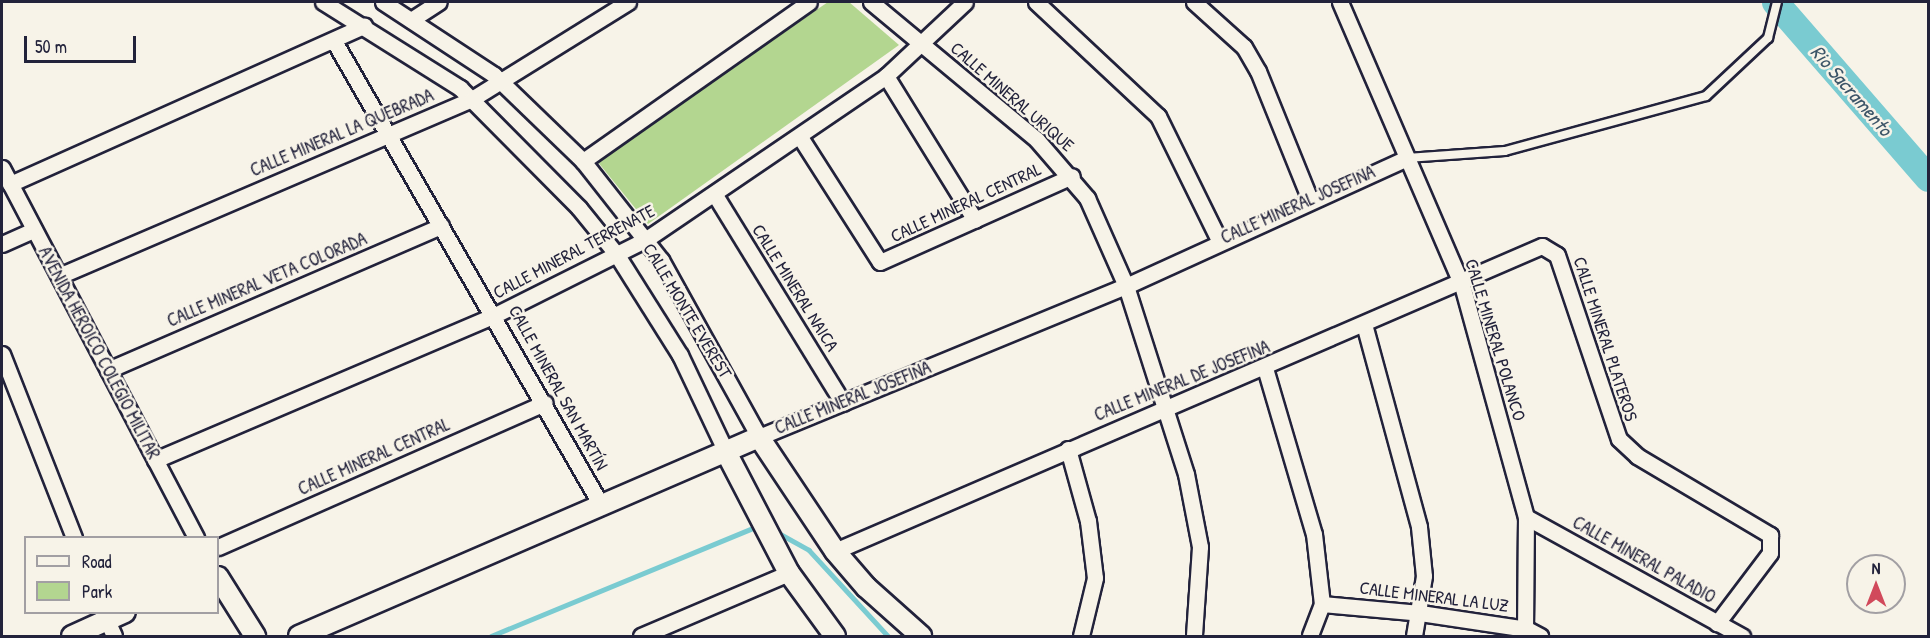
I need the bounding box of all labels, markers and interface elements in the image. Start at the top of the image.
scale bar [27,24,140,62]
text: 50 m [35,34,67,59]
street label: CALLE MINERAL URIQUE [946,38,1078,156]
water label: Rio Sacramento [1806,40,1898,140]
street label: CALLE MINERAL LA QUEBRADA [247,85,437,181]
street label: CALLE MINERAL CENTRAL [887,159,1045,247]
street label: CALLE MINERAL JOSEFINA [1217,161,1379,249]
street label: CALLE MINERAL TERRENATE [490,200,658,304]
street label: CALLE MINERAL NAICA [747,221,843,355]
street label: CALLE MINERAL VETA COLORADA [164,228,370,332]
street label: CALLE MONTE EVEREST [638,240,736,382]
street label: AVENIDA HEROICO COLEGIO MILITAR [34,243,164,463]
street label: CALLE MINERAL PLATEROS [1568,254,1642,424]
street label: CALLE MINERAL POLANCO [1460,257,1530,423]
street label: CALLE MINERAL SAN MARTÍN [504,302,612,474]
street label: CALLE MINERAL DE JOSEFINA [1091,336,1273,426]
street label: CALLE MINERAL JOSEFINA [772,357,934,439]
street label: CALLE MINERAL CENTRAL [295,414,453,500]
street label: CALLE MINERAL PALADIO [1569,512,1719,608]
legend [24,536,219,614]
text: Road [82,549,112,574]
north arrow [1846,554,1906,614]
text: N [1872,557,1880,579]
street label: CALLE MINERAL LA LUZ [1358,577,1510,617]
text: Park [82,579,112,604]

